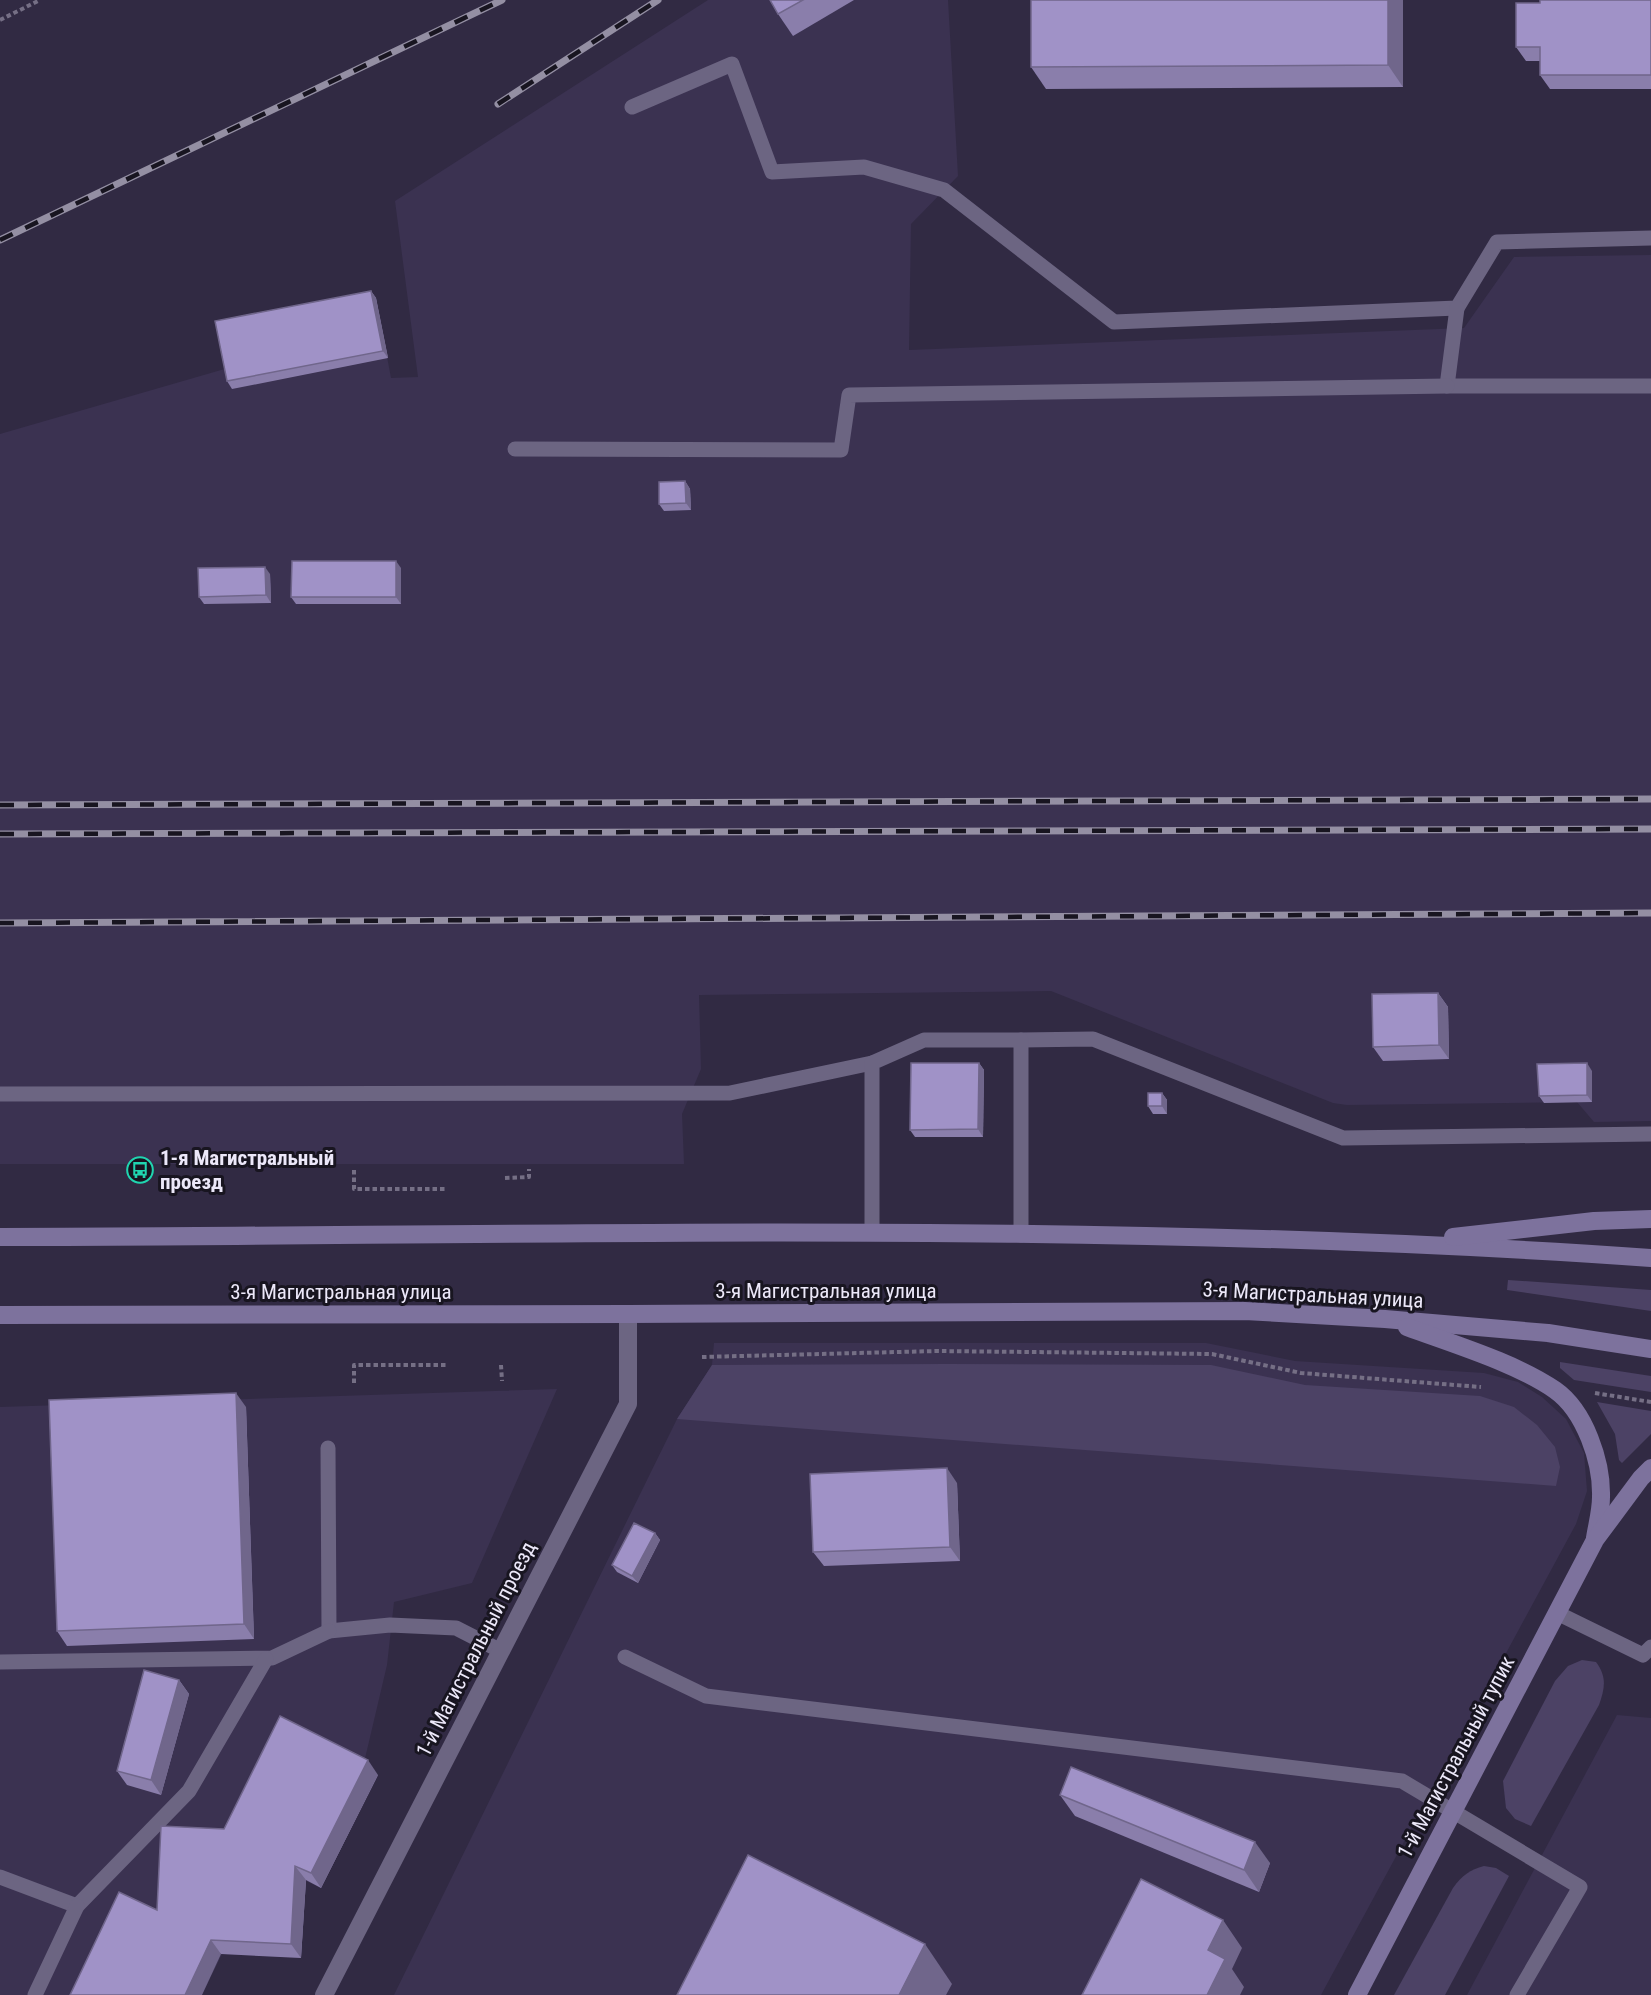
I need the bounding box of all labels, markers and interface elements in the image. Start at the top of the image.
place label: 1-я Магистральный проезд [160,1146,334,1194]
bus stop icon: 1-я Магистральный проезд [125,1155,155,1185]
street label: 3-я Магистральная улица [1202,1277,1424,1313]
street label: 3-я Магистральная улица [715,1279,937,1303]
street label: 3-я Магистральная улица [230,1280,452,1304]
street label: 1-й Магистральный проезд [411,1538,541,1760]
street label: 1-й Магистральный тупик [1393,1652,1519,1862]

